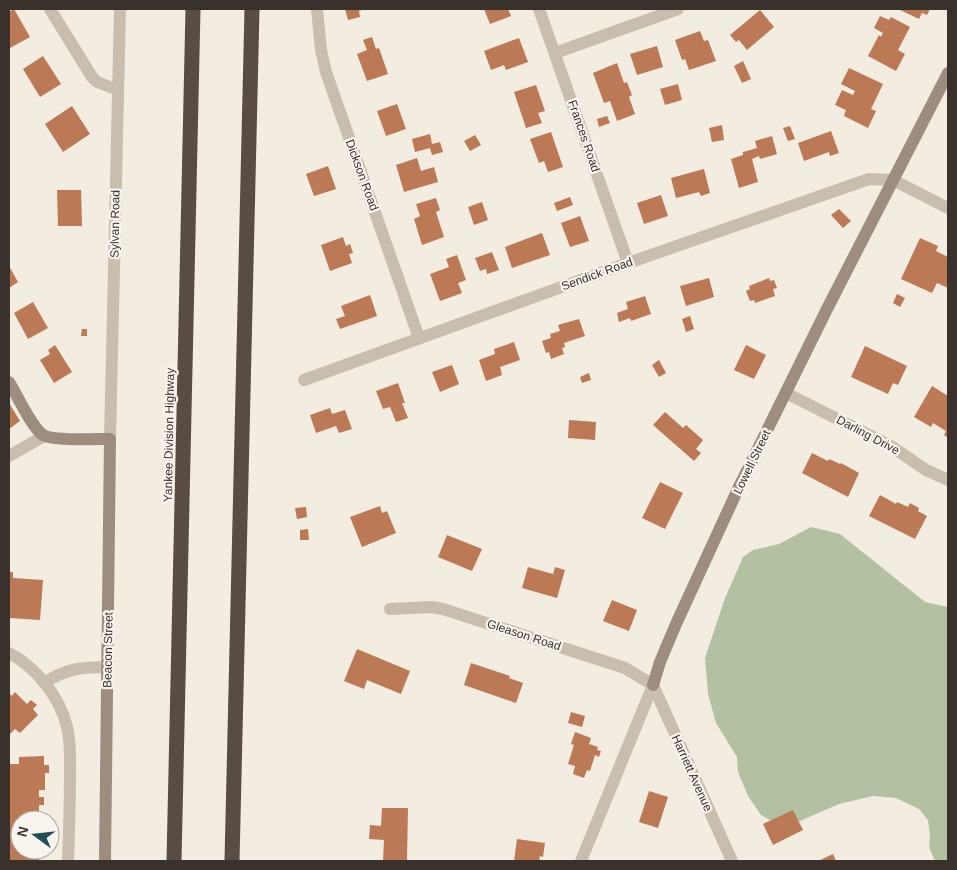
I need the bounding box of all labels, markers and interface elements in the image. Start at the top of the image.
street label: Frances Road [565,98,603,174]
street label: Dickson Road [343,138,381,212]
street label: Sylvan Road [107,190,123,258]
street label: Sendick Road [559,255,635,293]
street label: Yankee Division Highway [161,368,177,502]
street label: Darling Drive [834,413,902,458]
street label: Lowell Street [731,427,774,496]
street label: Beacon Street [100,611,116,688]
street label: Gleason Road [485,616,563,654]
street label: Harriett Avenue [669,732,715,814]
north arrow [10,810,60,860]
text: N [13,825,31,839]

